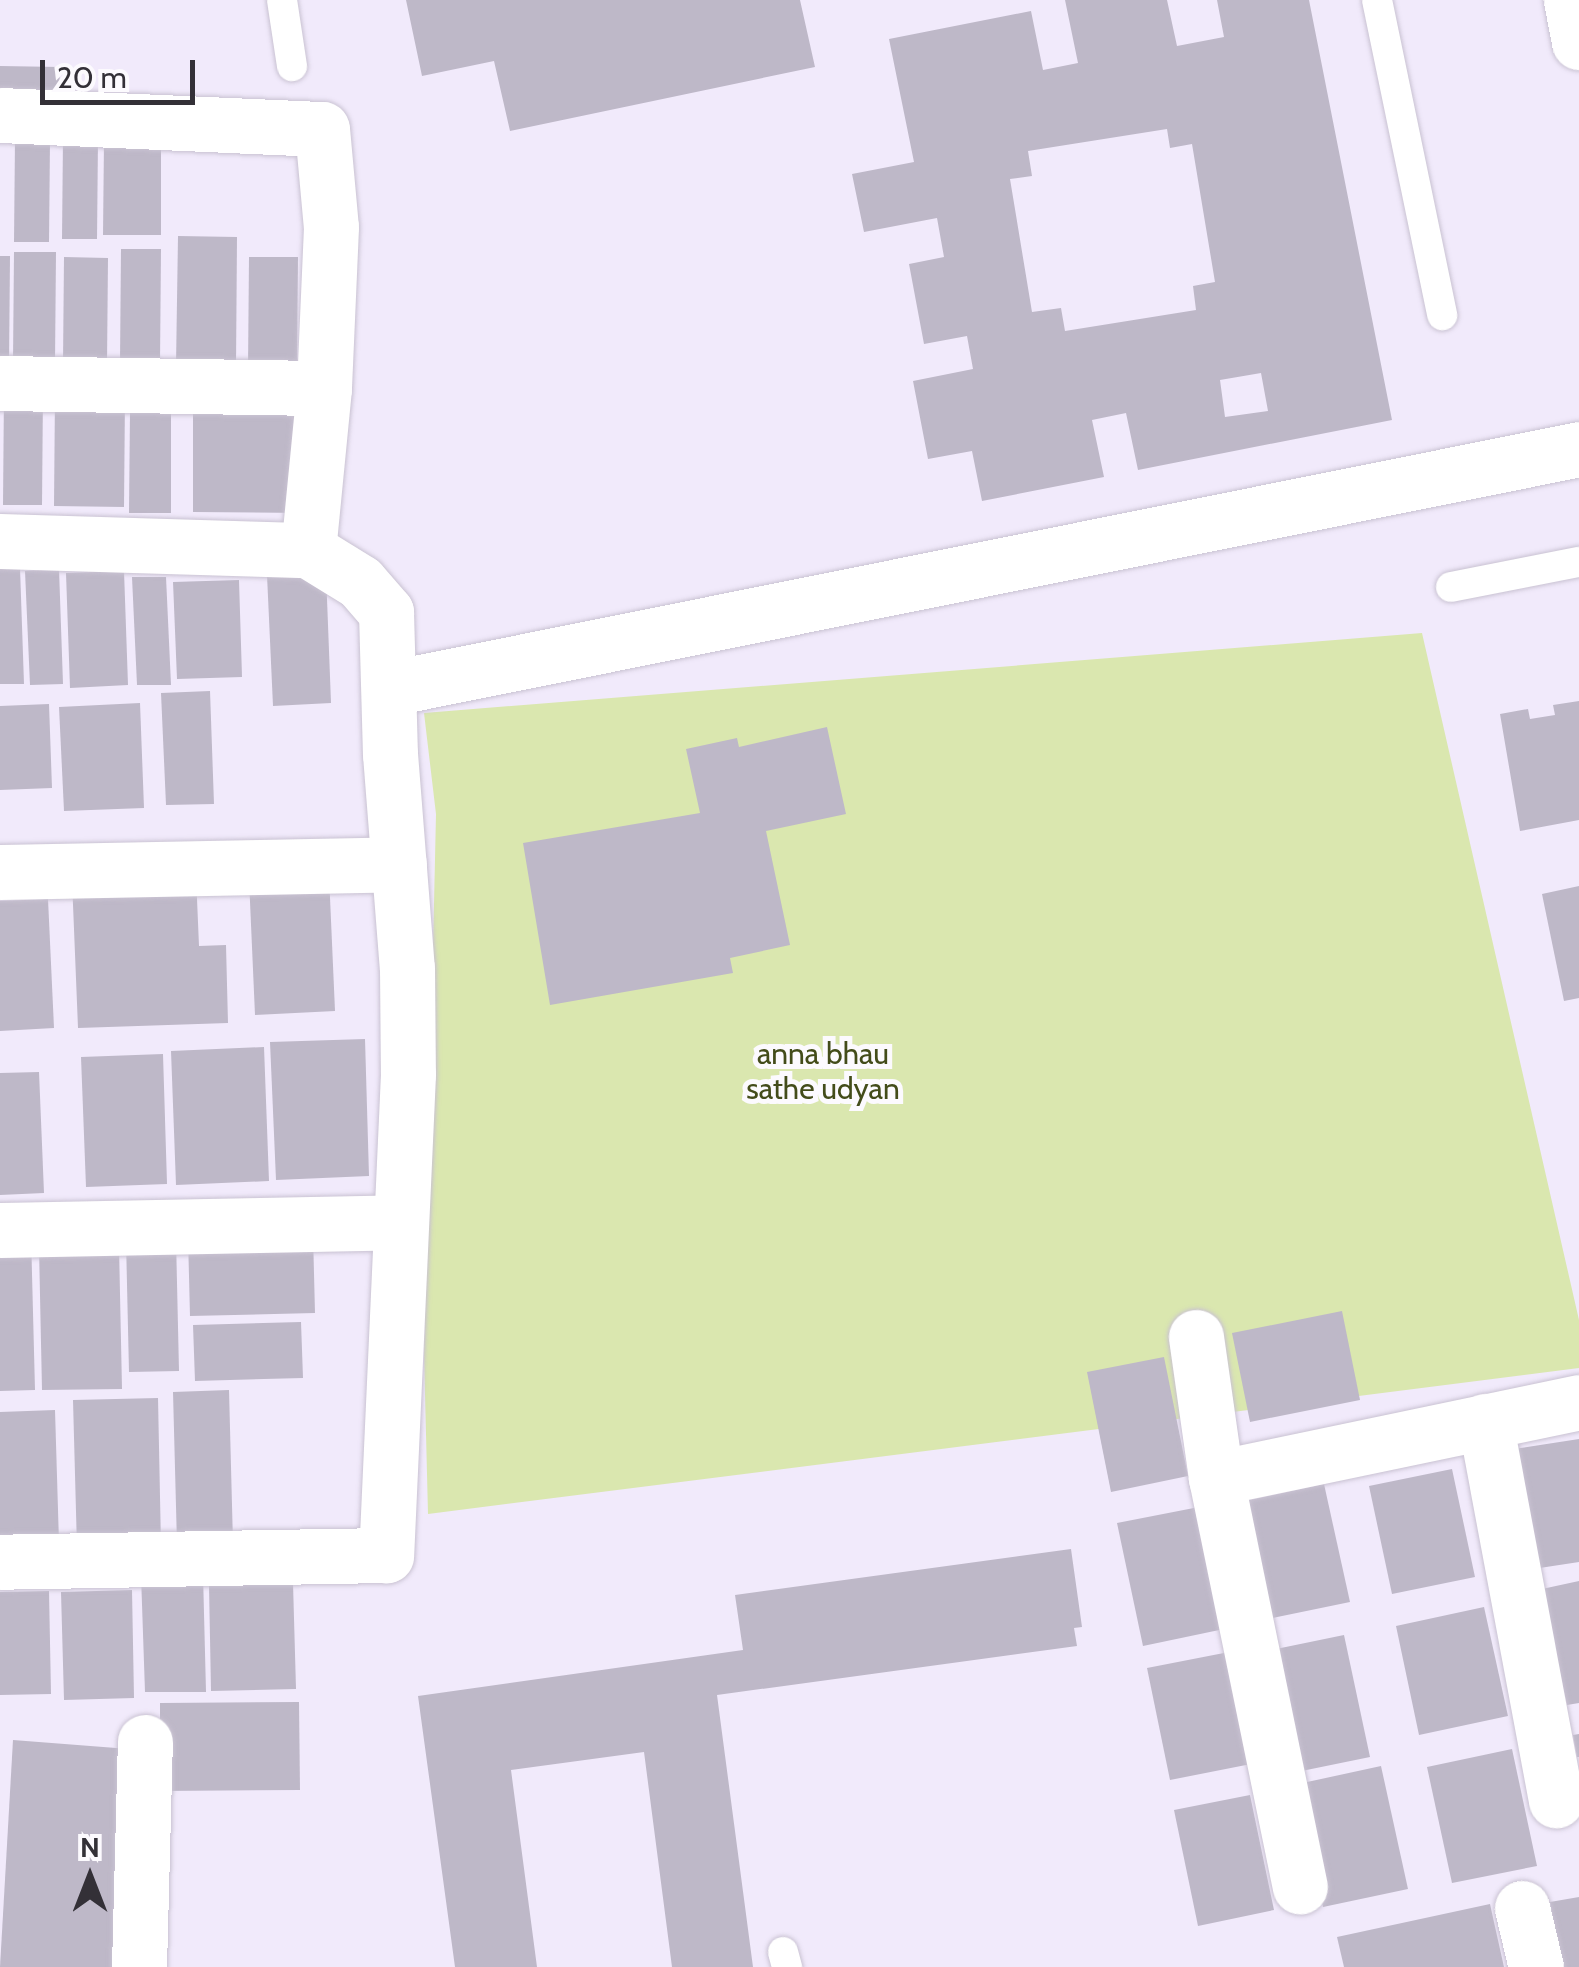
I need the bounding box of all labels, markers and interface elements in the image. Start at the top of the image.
scale bar [45,40,200,102]
text: 20 m [57,59,127,96]
park label: anna bhau sathe udyan [746,1036,900,1106]
north arrow [40,1827,140,1927]
text: N [80,1830,100,1864]

